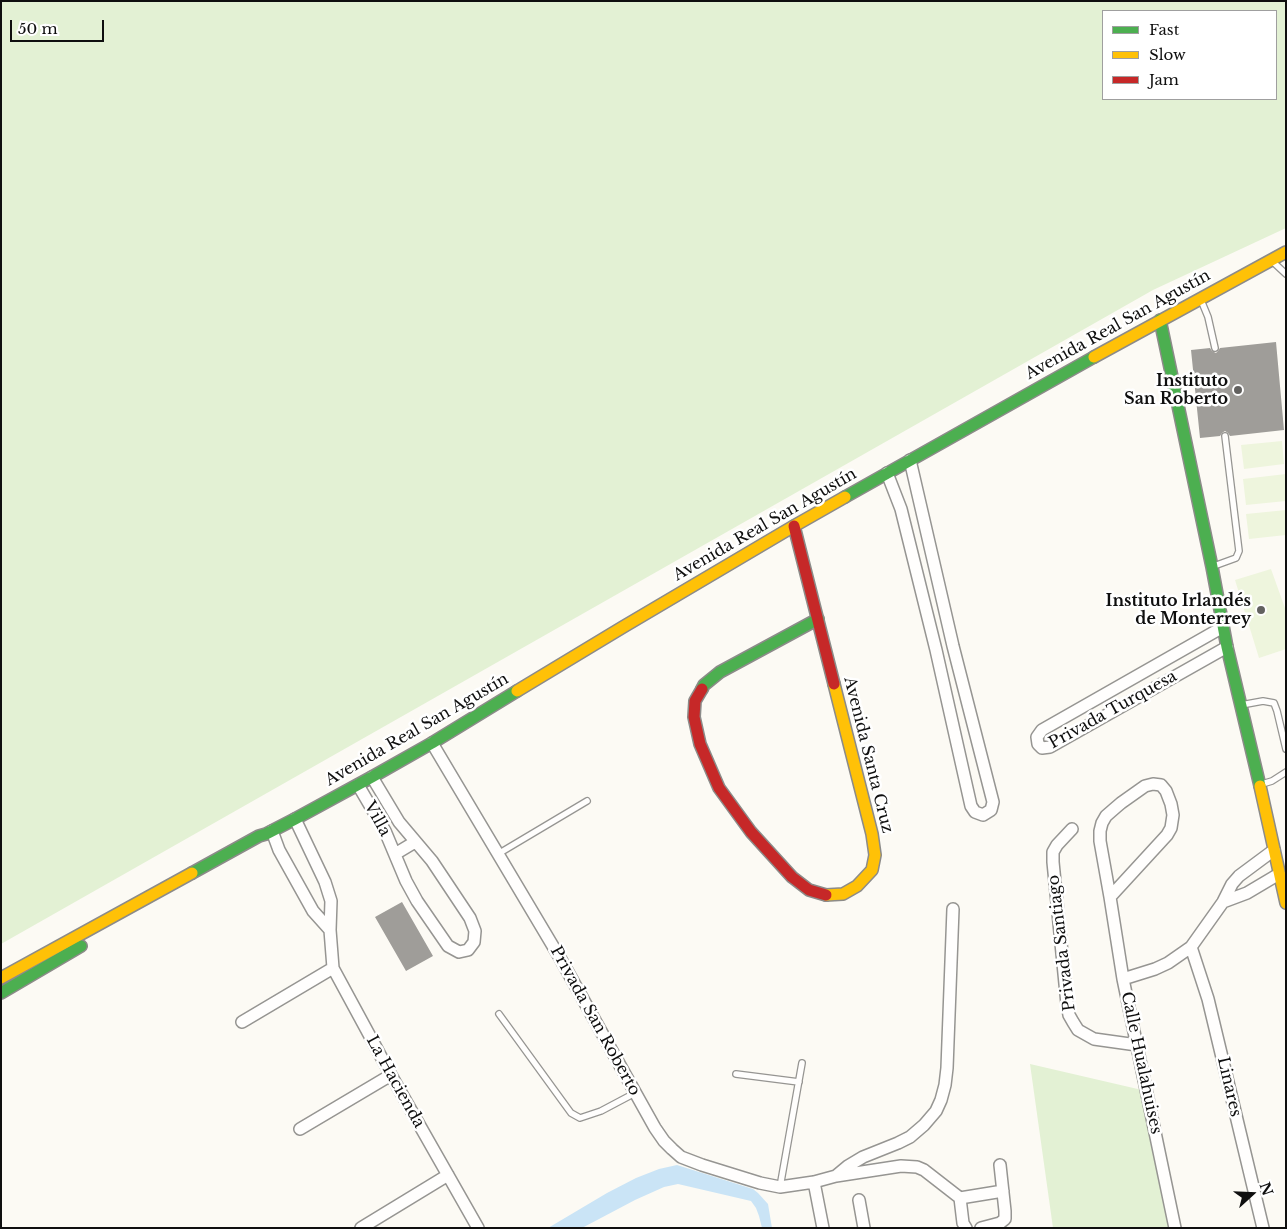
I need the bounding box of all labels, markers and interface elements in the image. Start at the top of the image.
scale bar [12,10,106,42]
legend [1102,10,1277,100]
text: 50 m [18,19,58,38]
text: Fast [1149,20,1179,39]
text: Slow [1149,45,1186,64]
text: Jam [1149,70,1179,89]
street label: Avenida Real San Agustín [1022,266,1214,384]
place label: Instituto San Roberto [1124,371,1228,409]
marker: Instituto San Roberto [1232,384,1244,396]
street label: Avenida Real San Agustín [670,465,860,585]
place label: Instituto Irlandés de Monterrey [1106,591,1251,629]
marker: Instituto Irlandés de Monterrey [1255,604,1267,616]
street label: Privada Turquesa [1046,667,1180,753]
street label: Avenida Real San Agustín [322,670,512,790]
street label: Avenida Santa Cruz [839,675,897,835]
street label: Villa [360,798,394,840]
street label: Privada Santiago [1044,874,1080,1012]
street label: Privada San Roberto [546,943,644,1099]
street label: Calle Hualahuises [1117,990,1165,1136]
street label: La Hacienda [362,1032,428,1132]
street label: Linares [1213,1055,1245,1119]
north arrow [1227,1169,1277,1219]
text: N [1255,1180,1277,1198]

